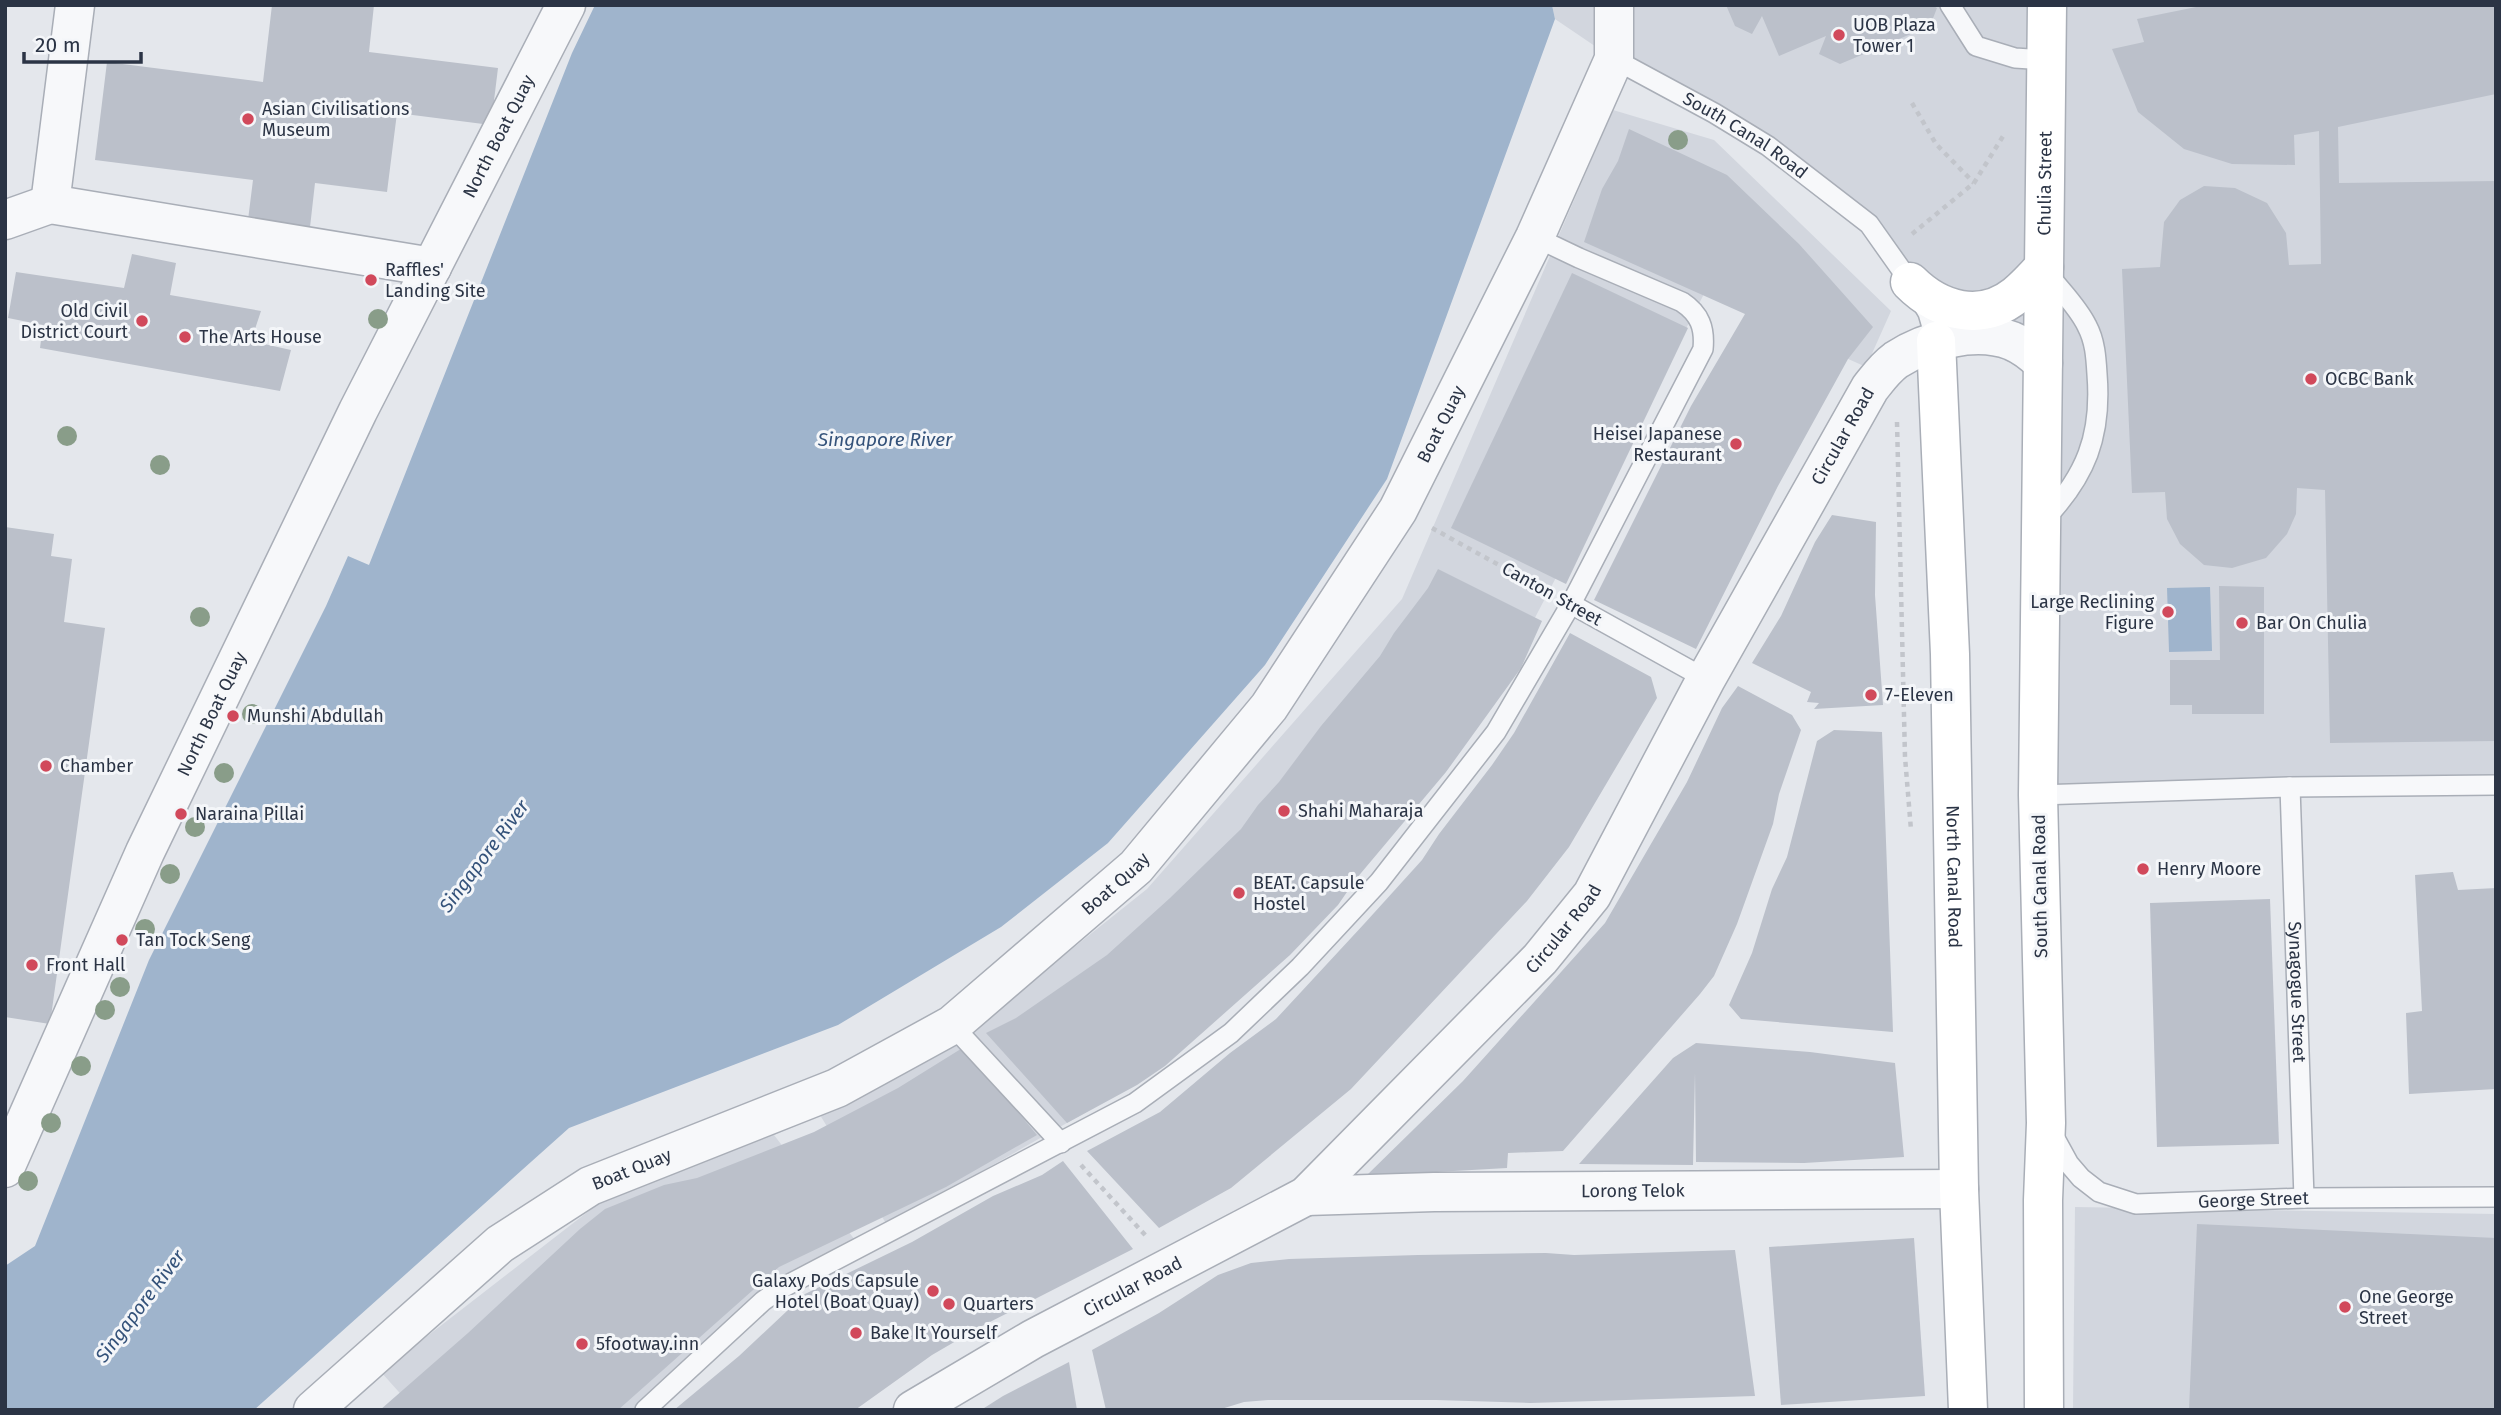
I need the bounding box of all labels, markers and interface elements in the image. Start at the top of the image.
place label: UOB Plaza Tower 1 [1853,14,1936,57]
scale bar [24,21,142,65]
marker: UOB Plaza Tower 1 [1831,27,1847,43]
text: 20 m [35,32,81,58]
street label: North Boat Quay [458,71,539,202]
street label: South Canal Road [1679,87,1812,184]
place label: Asian Civilisations Museum [262,98,409,141]
marker: Asian Civilisations Museum [240,111,256,127]
street label: Chulia Street [2033,130,2057,236]
place label: Raffles' Landing Site [385,259,486,302]
marker: Raffles' Landing Site [363,272,379,288]
place label: Old Civil District Court [20,300,128,343]
marker: Old Civil District Court [134,313,150,329]
place label: The Arts House [199,326,322,348]
marker: The Arts House [177,329,193,345]
place label: OCBC Bank [2325,368,2415,390]
marker: OCBC Bank [2303,371,2319,387]
street label: Boat Quay [1412,382,1470,467]
street label: Circular Road [1807,383,1879,489]
place label: Heisei Japanese Restaurant [1593,423,1722,466]
water label: Singapore River [817,428,953,451]
marker: Heisei Japanese Restaurant [1728,436,1744,452]
street label: Canton Street [1498,557,1606,631]
place label: Large Reclining Figure [2030,591,2155,634]
marker: Large Reclining Figure [2160,604,2176,620]
place label: Bar On Chulia [2256,612,2367,634]
marker: Bar On Chulia [2234,615,2250,631]
street label: North Boat Quay [172,648,251,780]
place label: 7-Eleven [1885,684,1954,706]
marker: 7-Eleven [1863,687,1879,703]
place label: Munshi Abdullah [247,705,384,727]
marker: Munshi Abdullah [225,708,241,724]
place label: Chamber [60,755,133,777]
marker: Chamber [38,758,54,774]
water label: Singapore River [434,795,534,918]
place label: Shahi Maharaja [1298,800,1423,822]
place label: Naraina Pillai [195,803,304,825]
marker: Shahi Maharaja [1276,803,1292,819]
street label: North Canal Road [1942,805,1966,948]
marker: Naraina Pillai [173,806,189,822]
street label: South Canal Road [2028,814,2052,958]
street label: Boat Quay [1077,848,1154,920]
place label: Henry Moore [2157,858,2261,880]
marker: Henry Moore [2135,861,2151,877]
place label: BEAT. Capsule Hostel [1253,872,1365,915]
street label: Circular Road [1521,881,1607,978]
marker: BEAT. Capsule Hostel [1231,885,1247,901]
street label: Synagogue Street [2284,921,2310,1063]
place label: Tan Tock Seng [136,929,251,951]
marker: Tan Tock Seng [114,932,130,948]
place label: Front Hall [46,954,125,976]
marker: Front Hall [24,957,40,973]
street label: Boat Quay [589,1144,675,1195]
street label: Lorong Telok [1581,1180,1686,1202]
street label: George Street [2198,1187,2309,1213]
water label: Singapore River [90,1245,190,1368]
street label: Circular Road [1079,1252,1186,1322]
place label: Galaxy Pods Capsule Hotel (Boat Quay) [752,1270,919,1313]
marker: Galaxy Pods Capsule Hotel (Boat Quay) [925,1283,941,1299]
place label: One George Street [2359,1286,2454,1329]
place label: Quarters [963,1293,1034,1315]
marker: Quarters [941,1296,957,1312]
marker: One George Street [2337,1299,2353,1315]
place label: Bake It Yourself [870,1322,999,1344]
marker: Bake It Yourself [848,1325,864,1341]
place label: 5footway.inn [596,1333,699,1355]
marker: 5footway.inn [574,1336,590,1352]

